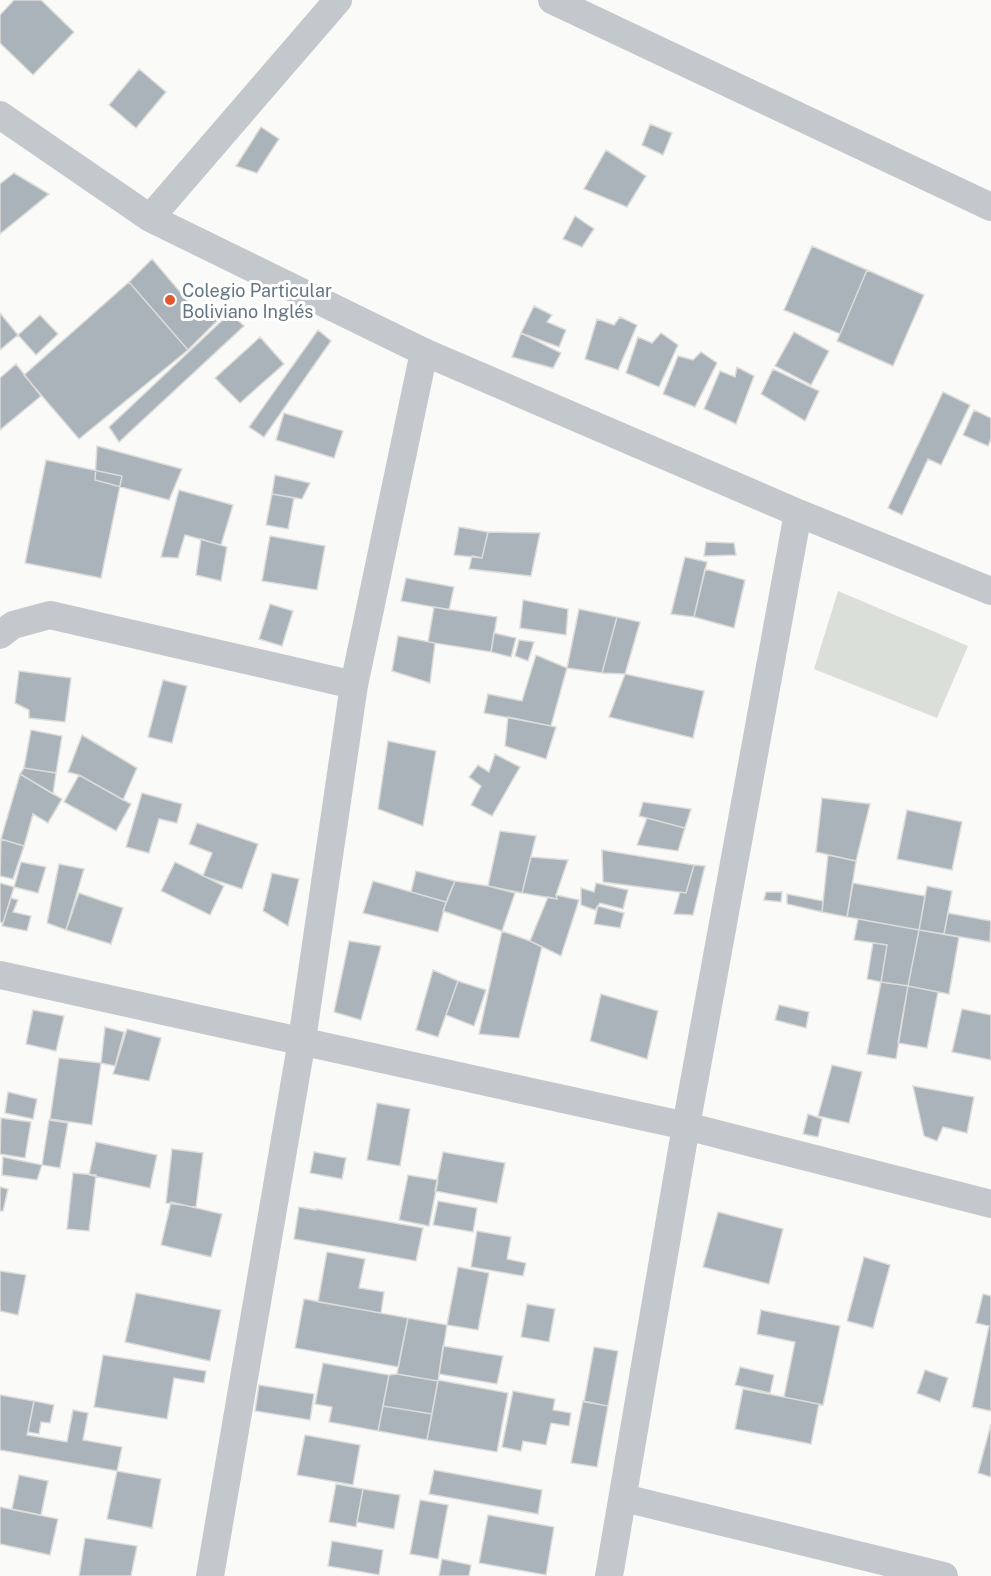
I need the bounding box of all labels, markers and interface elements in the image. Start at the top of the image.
place label: Colegio Particular Boliviano Inglés [182,280,332,322]
marker: Colegio Particular Boliviano Inglés [163,293,177,307]

